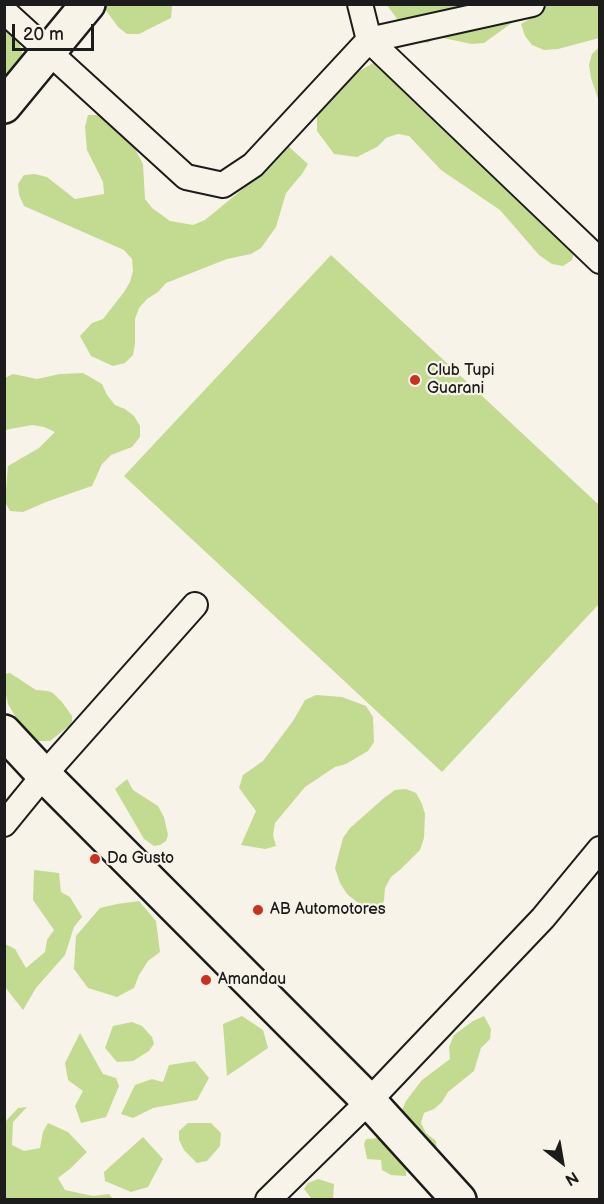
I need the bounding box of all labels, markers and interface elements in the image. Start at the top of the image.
scale bar [15,12,98,50]
text: 20 m [23,24,64,45]
place label: Club Tupi Guarani [427,361,495,399]
marker: Club Tupi Guarani [408,373,422,387]
place label: Da Gusto [107,849,174,869]
marker: Da Gusto [88,852,102,866]
place label: AB Automotores [270,900,386,920]
marker: AB Automotores [251,903,265,917]
place label: Amandau [218,970,286,990]
marker: Amandau [199,973,213,987]
north arrow [532,1132,592,1192]
text: N [561,1167,582,1189]

